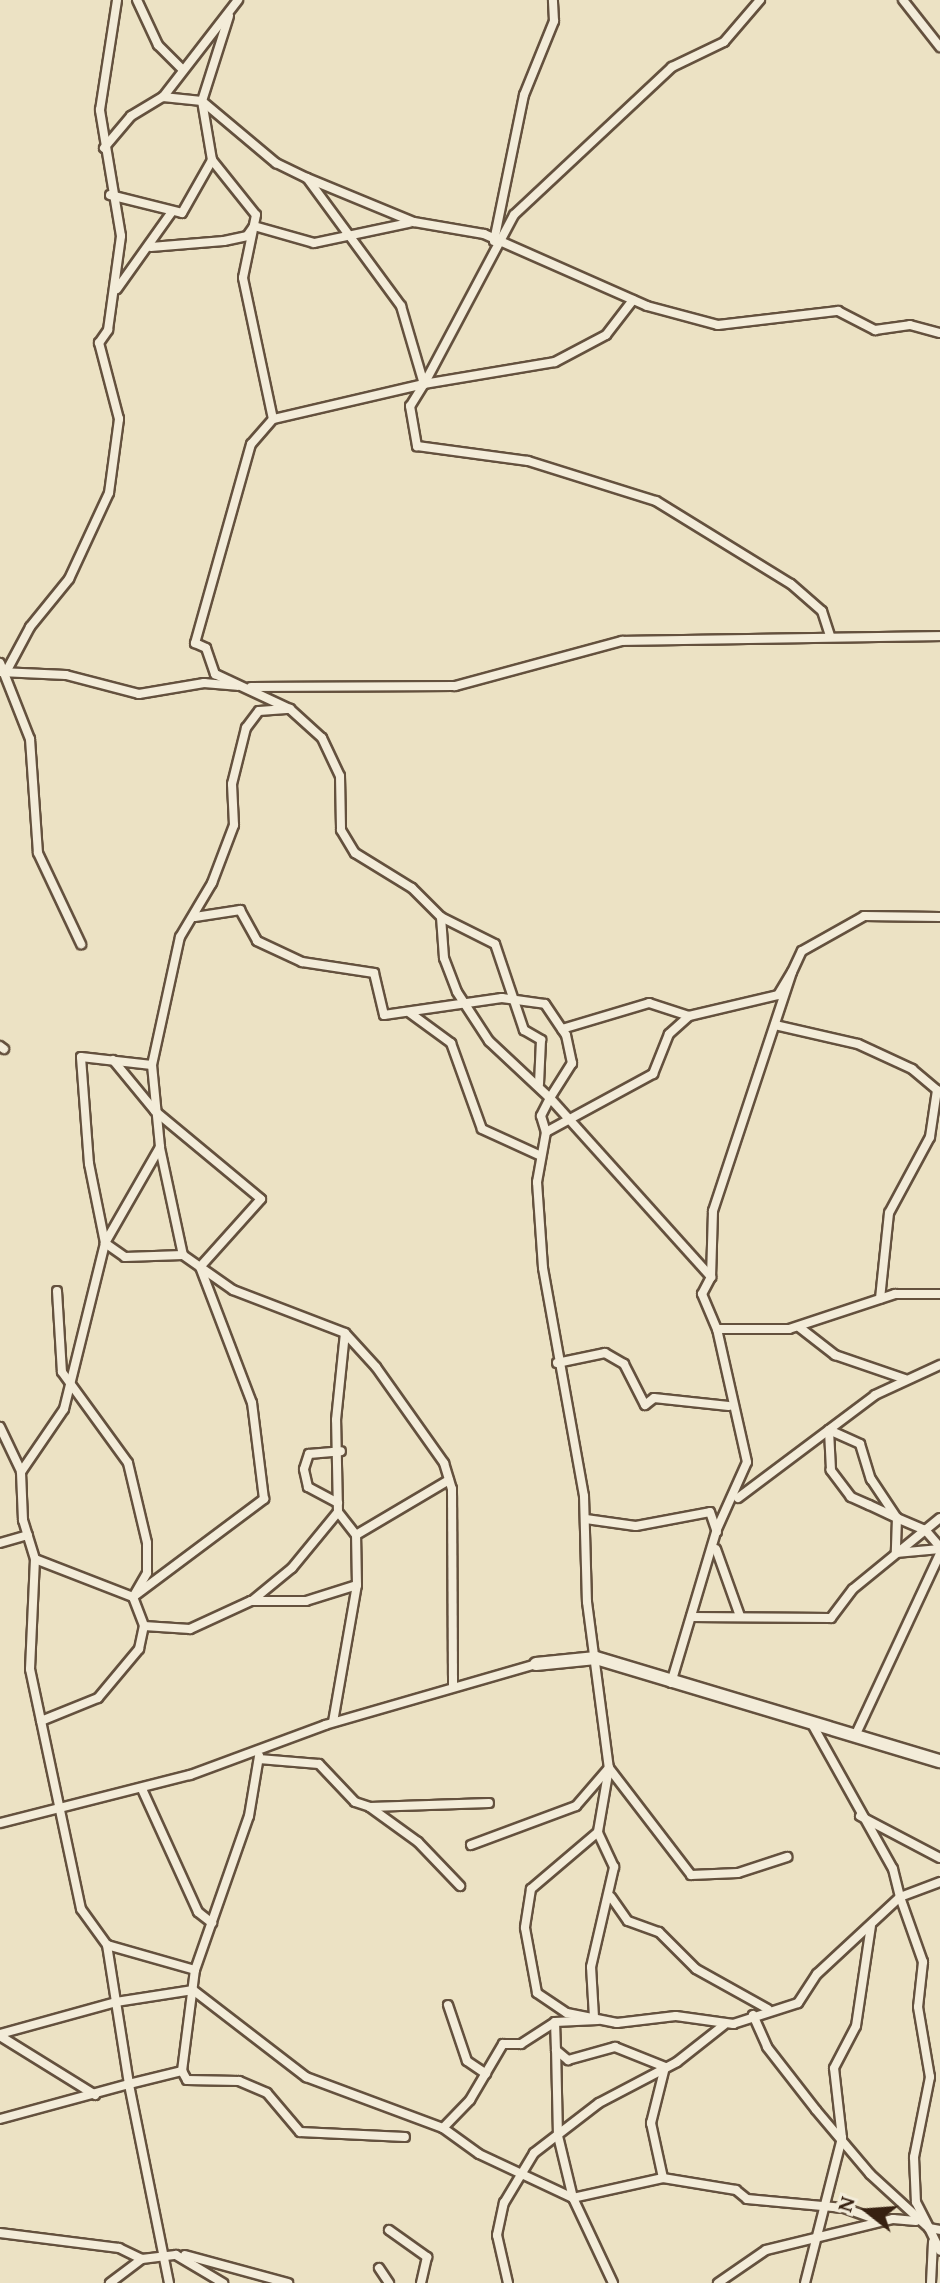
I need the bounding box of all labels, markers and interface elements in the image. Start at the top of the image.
north arrow [828,2171,908,2251]
text: N [828,2192,863,2216]

